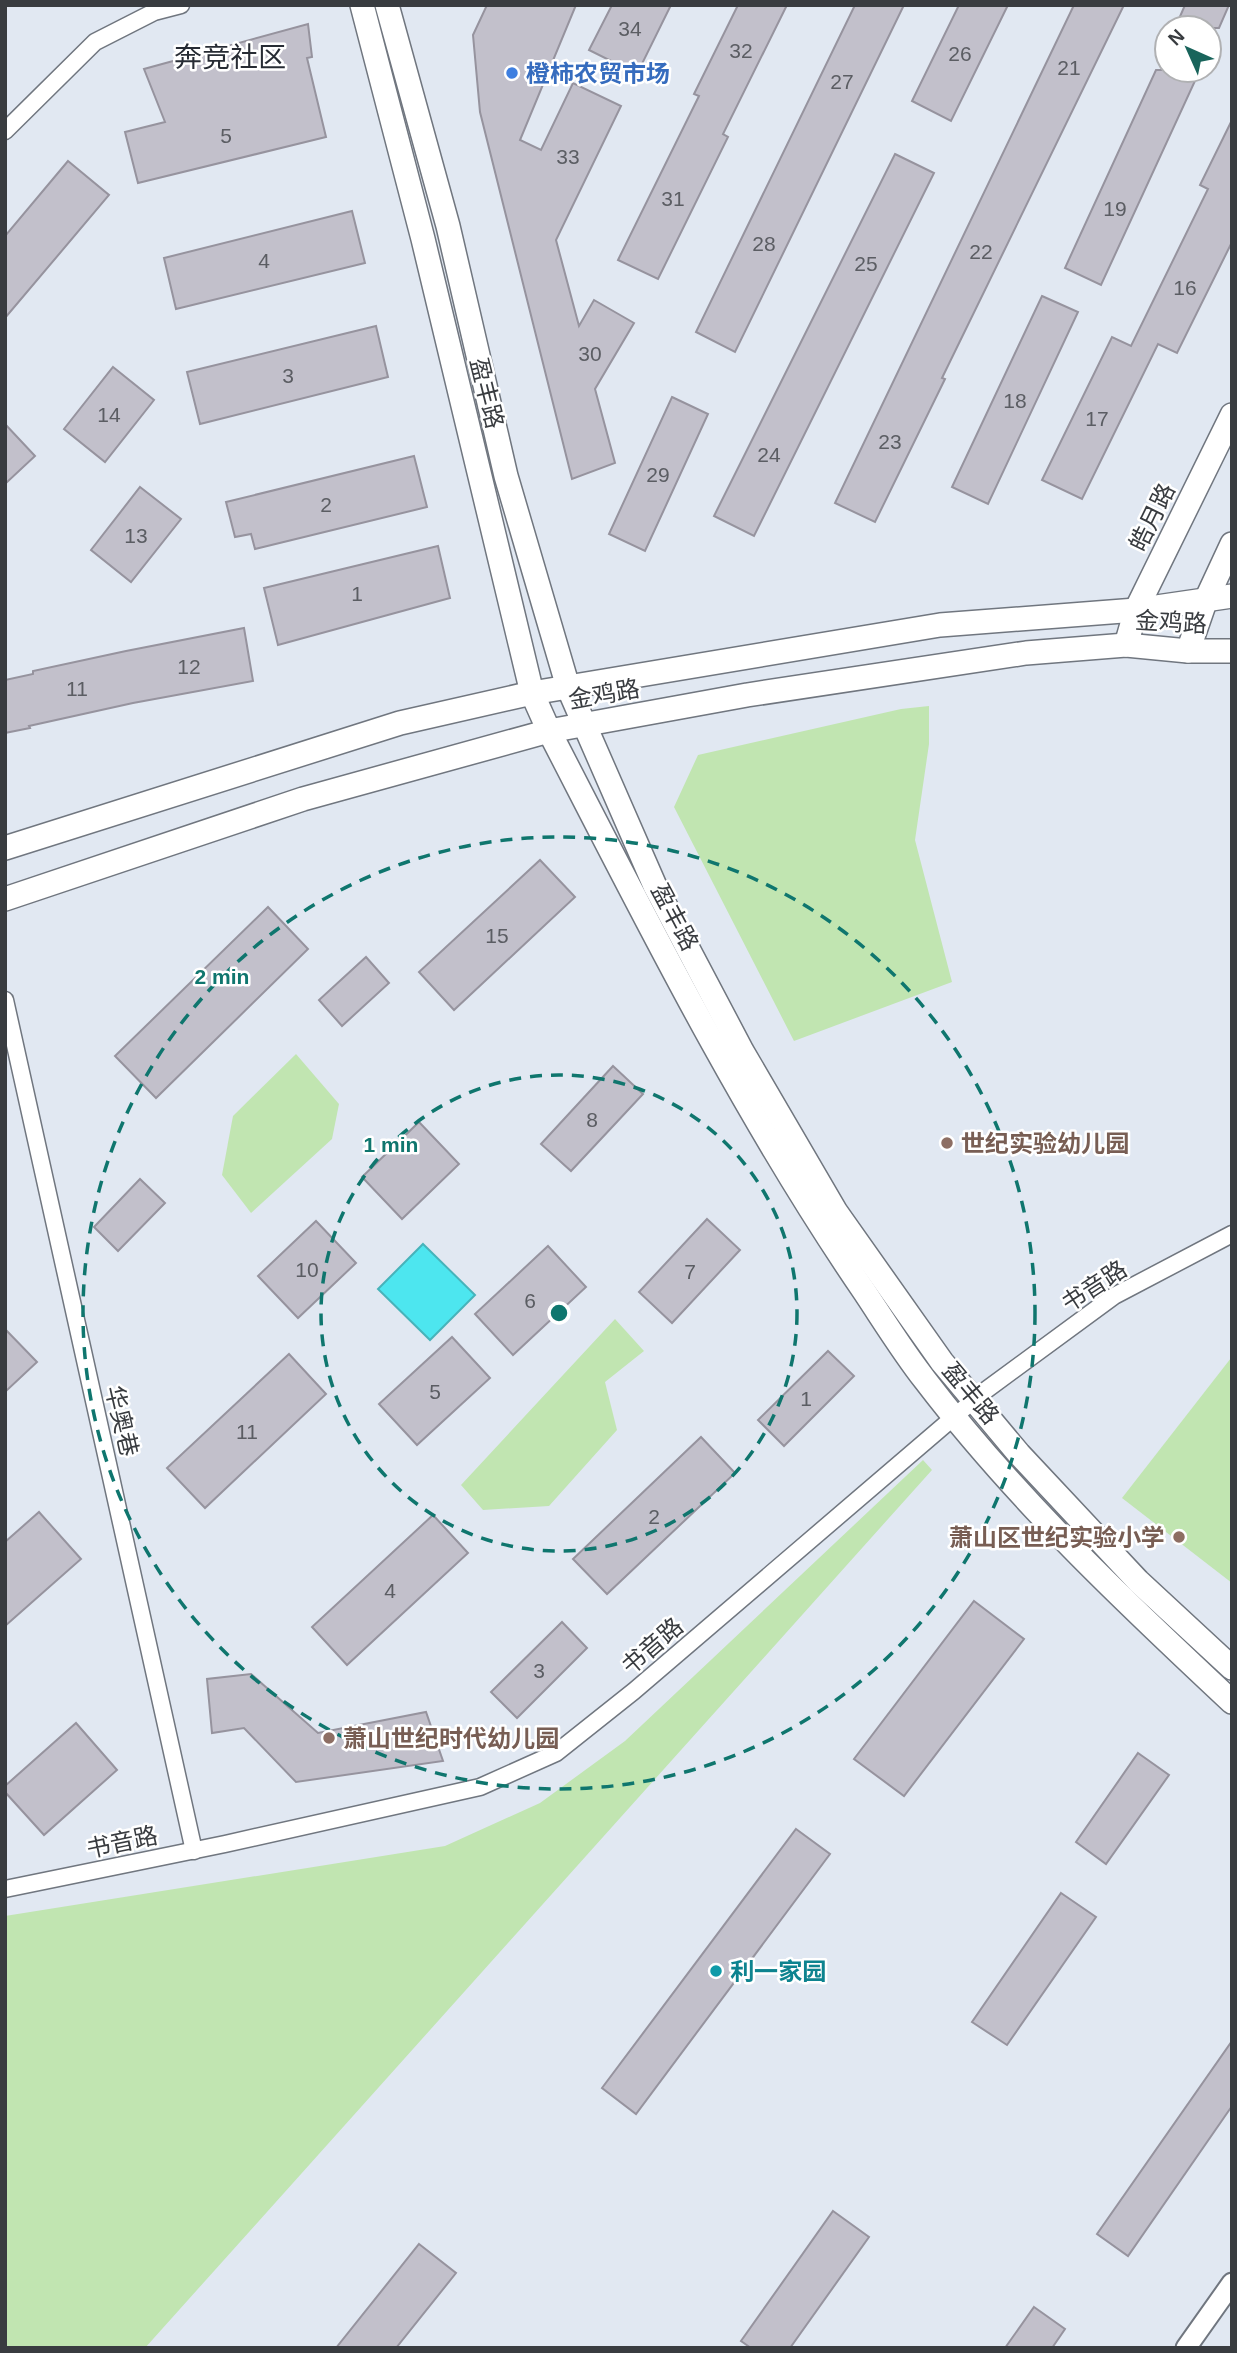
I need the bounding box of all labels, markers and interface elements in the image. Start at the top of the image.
north arrow [1153,14,1223,84]
house number: 34 [618,17,642,40]
text: N [1164,25,1189,50]
house number: 32 [729,39,753,62]
district label: 奔竞社区 [174,42,286,73]
house number: 26 [948,42,972,65]
house number: 21 [1057,56,1081,79]
place label: 橙柿农贸市场 [526,60,670,87]
marker: 橙柿农贸市场 [504,65,520,81]
house number: 27 [830,70,854,93]
house number: 5 [220,124,232,147]
house number: 33 [556,145,580,168]
house number: 31 [661,187,685,210]
house number: 19 [1103,197,1127,220]
house number: 28 [752,232,776,255]
house number: 22 [969,240,993,263]
house number: 4 [258,249,270,272]
house number: 25 [854,252,878,275]
house number: 16 [1173,276,1197,299]
house number: 30 [578,342,602,365]
street label: 盈丰路 [465,355,509,431]
house number: 3 [282,364,294,387]
house number: 18 [1003,389,1027,412]
house number: 14 [97,403,121,426]
house number: 17 [1085,407,1109,430]
house number: 23 [878,430,902,453]
house number: 24 [757,443,781,466]
house number: 29 [646,463,670,486]
street label: 皓月路 [1124,479,1180,555]
house number: 2 [320,493,332,516]
house number: 13 [124,524,148,547]
house number: 1 [351,582,363,605]
street label: 金鸡路 [1134,607,1208,637]
house number: 12 [177,655,201,678]
street label: 金鸡路 [566,674,642,714]
house number: 11 [66,677,88,700]
street label: 盈丰路 [646,879,704,955]
house number: 15 [485,924,509,947]
text: 2 min [195,965,249,988]
house number: 8 [586,1108,598,1131]
place label: 世纪实验幼儿园 [961,1130,1129,1157]
text: 1 min [364,1133,418,1156]
marker: 世纪实验幼儿园 [939,1135,955,1151]
street label: 书音路 [1056,1255,1132,1317]
house number: 10 [295,1258,319,1281]
house number: 7 [684,1260,696,1283]
house number: 6 [524,1289,536,1312]
centre of rings [547,1301,571,1325]
street label: 盈丰路 [938,1357,1004,1429]
house number: 5 [429,1380,441,1403]
street label: 华奥巷 [101,1383,143,1459]
house number: 1 [800,1387,812,1410]
house number: 11 [236,1420,258,1443]
house number: 2 [648,1505,660,1528]
place label: 萧山区世纪实验小学 [949,1524,1165,1551]
marker: 萧山区世纪实验小学 [1171,1529,1187,1545]
house number: 4 [384,1579,396,1602]
street label: 书音路 [616,1612,688,1680]
house number: 3 [533,1659,545,1682]
place label: 萧山世纪时代幼儿园 [343,1725,559,1752]
marker: 萧山世纪时代幼儿园 [321,1730,337,1746]
street label: 书音路 [84,1821,160,1863]
place label: 利一家园 [730,1958,826,1985]
marker: 利一家园 [708,1963,724,1979]

